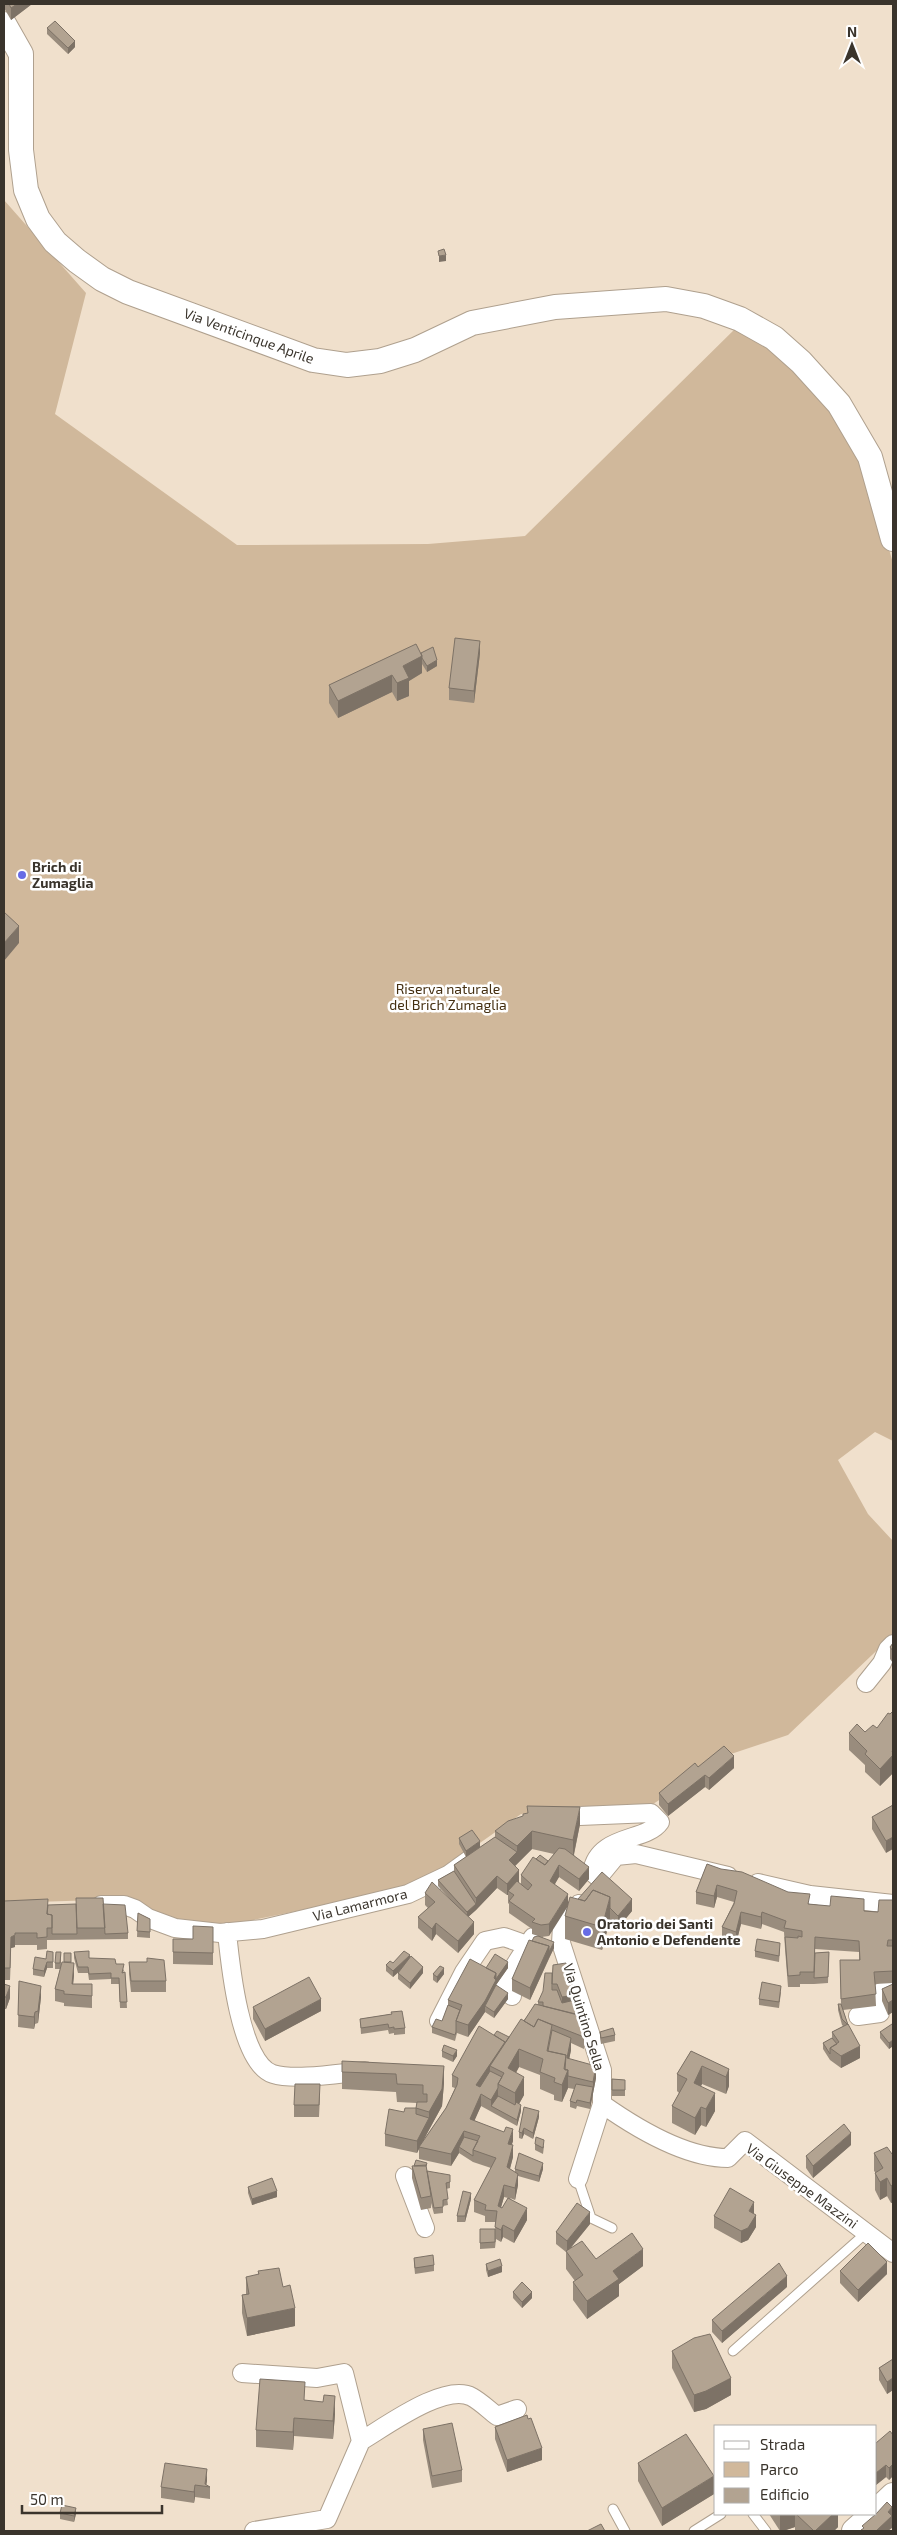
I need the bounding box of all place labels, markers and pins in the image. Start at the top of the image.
place label: Brich di Zumaglia [32,858,93,891]
marker: Brich di Zumaglia [16,869,28,881]
place label: Oratorio dei Santi Antonio e Defendente [597,1915,741,1948]
marker: Oratorio dei Santi Antonio e Defendente [581,1926,593,1938]

